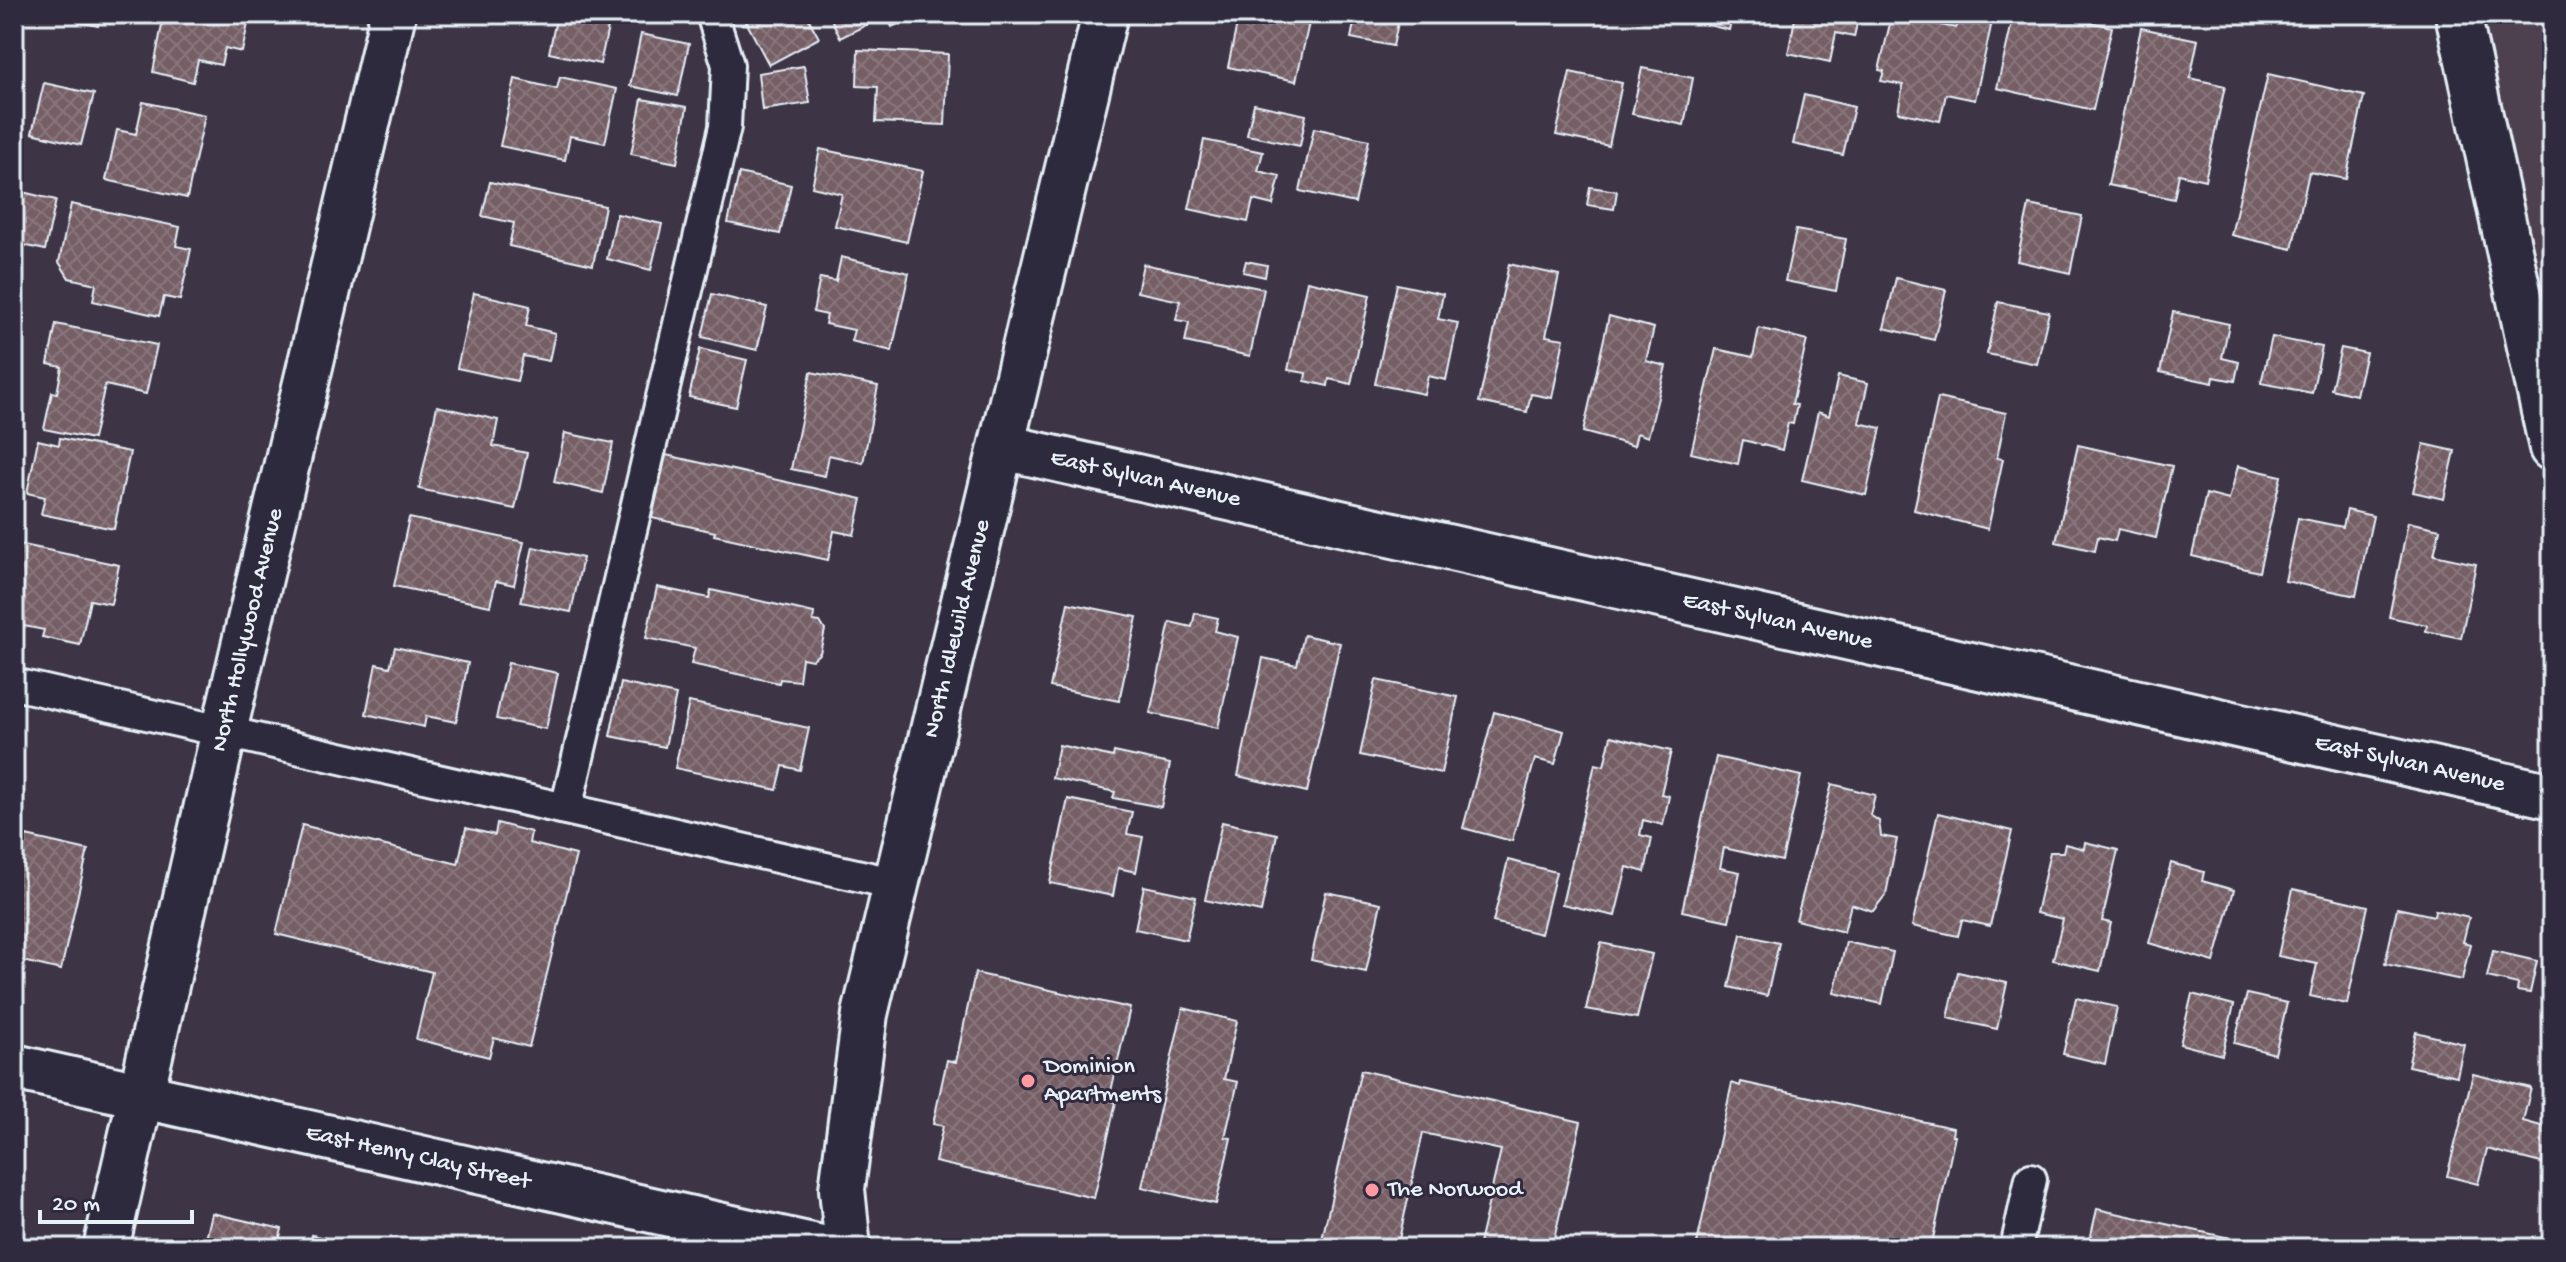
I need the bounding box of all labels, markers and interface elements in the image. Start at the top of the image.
street label: East Sylvan Avenue [1048,444,1244,515]
street label: North Hollywood Avenue [205,505,291,755]
street label: North Idlewild Avenue [917,516,998,741]
street label: East Sylvan Avenue [1680,586,1876,657]
street label: East Sylvan Avenue [2312,728,2508,800]
place label: Dominion Apartments [1042,1053,1162,1110]
marker: Dominion Apartments [1019,1072,1037,1090]
street label: East Henry Clay Street [303,1118,535,1197]
scale bar [40,1174,192,1224]
place label: The Norwood [1386,1176,1524,1205]
marker: The Norwood [1363,1181,1381,1199]
text: 20 m [52,1191,100,1220]

